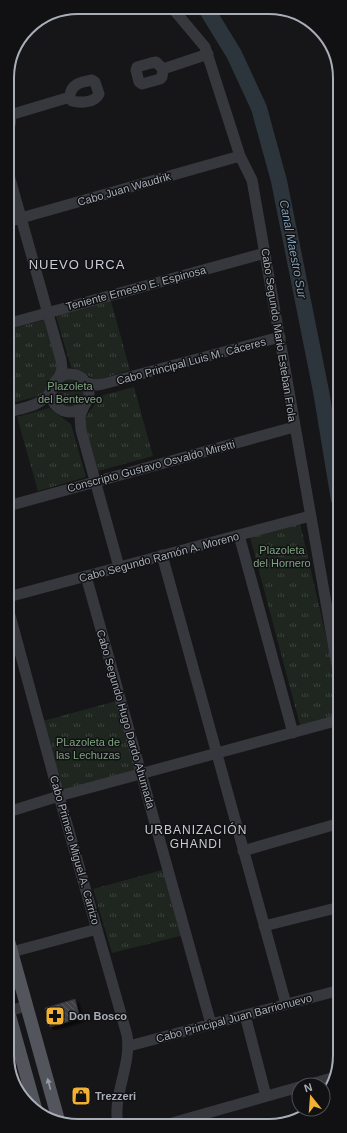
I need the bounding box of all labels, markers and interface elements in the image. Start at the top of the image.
street label: Cabo Juan Waudrik [76,170,172,208]
water label: Canal Maestro Sur [277,199,310,300]
street label: Cabo Segundo Mario Esteban Frola [259,247,299,423]
district label: NUEVO URCA [29,257,125,272]
street label: Teniente Ernesto E. Espinosa [65,263,208,312]
street label: Cabo Principal Luis M. Cáceres [115,335,267,387]
park label: Plazoleta del Benteveo [38,380,102,405]
street label: Conscripto Gustavo Osvaldo Miretti [66,438,236,494]
street label: Cabo Segundo Ramón A. Moreno [78,530,240,584]
park label: Plazoleta del Hornero [253,544,311,569]
street label: Cabo Segundo Hugo Dardo Ahumada [95,628,158,811]
park label: PLazoleta de las Lechuzas [56,736,121,761]
street label: Cabo Primero Miguel A. Carrizo [48,774,102,926]
district label: URBANIZACIÓN GHANDI [145,822,247,851]
street label: Cabo Principal Juan Barrionuevo [155,991,313,1045]
pharmacy icon: Don Bosco [44,1005,66,1027]
place label: Don Bosco [69,1010,127,1022]
north arrow [291,1077,331,1117]
one-way arrow [45,1078,51,1091]
text: N [303,1081,314,1094]
shop icon: Trezzeri [70,1085,92,1107]
place label: Trezzeri [95,1090,136,1102]

